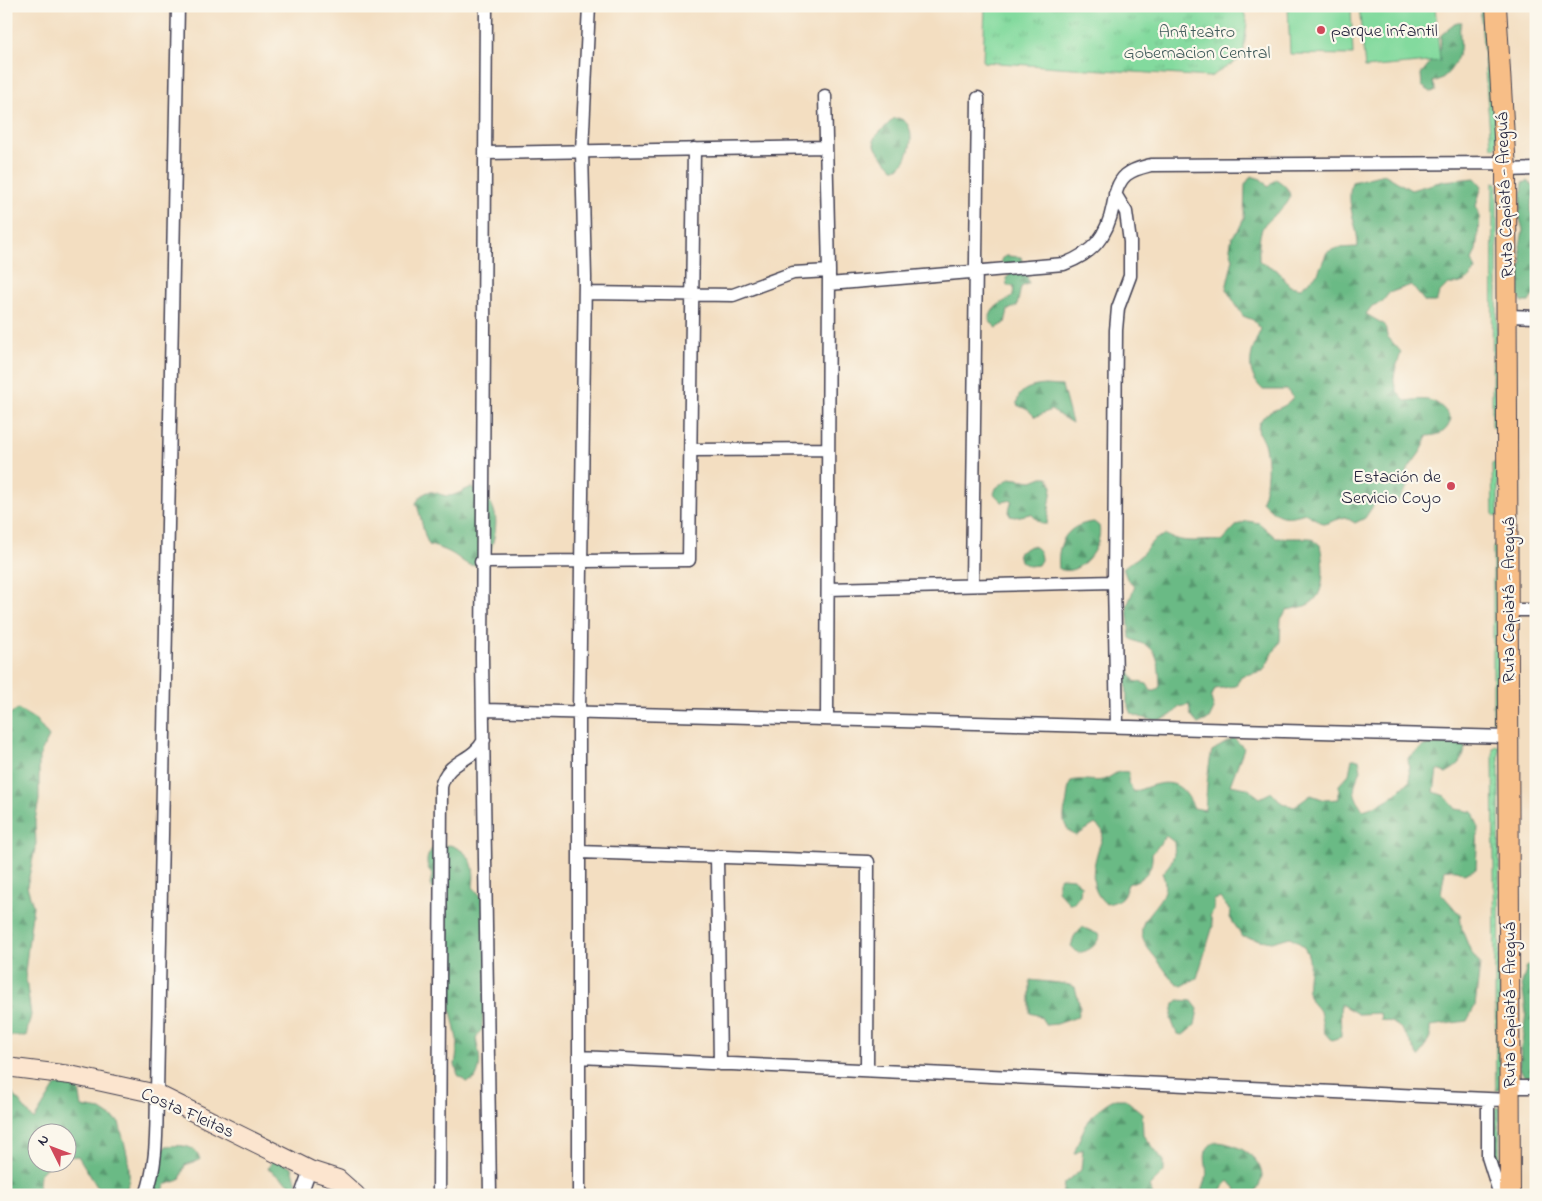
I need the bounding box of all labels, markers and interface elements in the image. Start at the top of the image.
place label: parque infantil [1331,19,1438,45]
park label: Anfiteatro Gobernacion Central [1123,20,1271,67]
marker: parque infantil [1315,24,1327,36]
street label: Ruta Capiatá - Areguá [1490,112,1523,278]
place label: Estación de Servicio Coyo [1341,465,1442,512]
marker: Estación de Servicio Coyo [1445,480,1457,492]
street label: Ruta Capiatá - Areguá [1497,517,1524,683]
street label: Ruta Capiatá - Areguá [1498,922,1525,1088]
street label: Costa Fleitas [136,1082,238,1146]
north arrow [28,1124,78,1174]
text: N [32,1130,54,1151]

